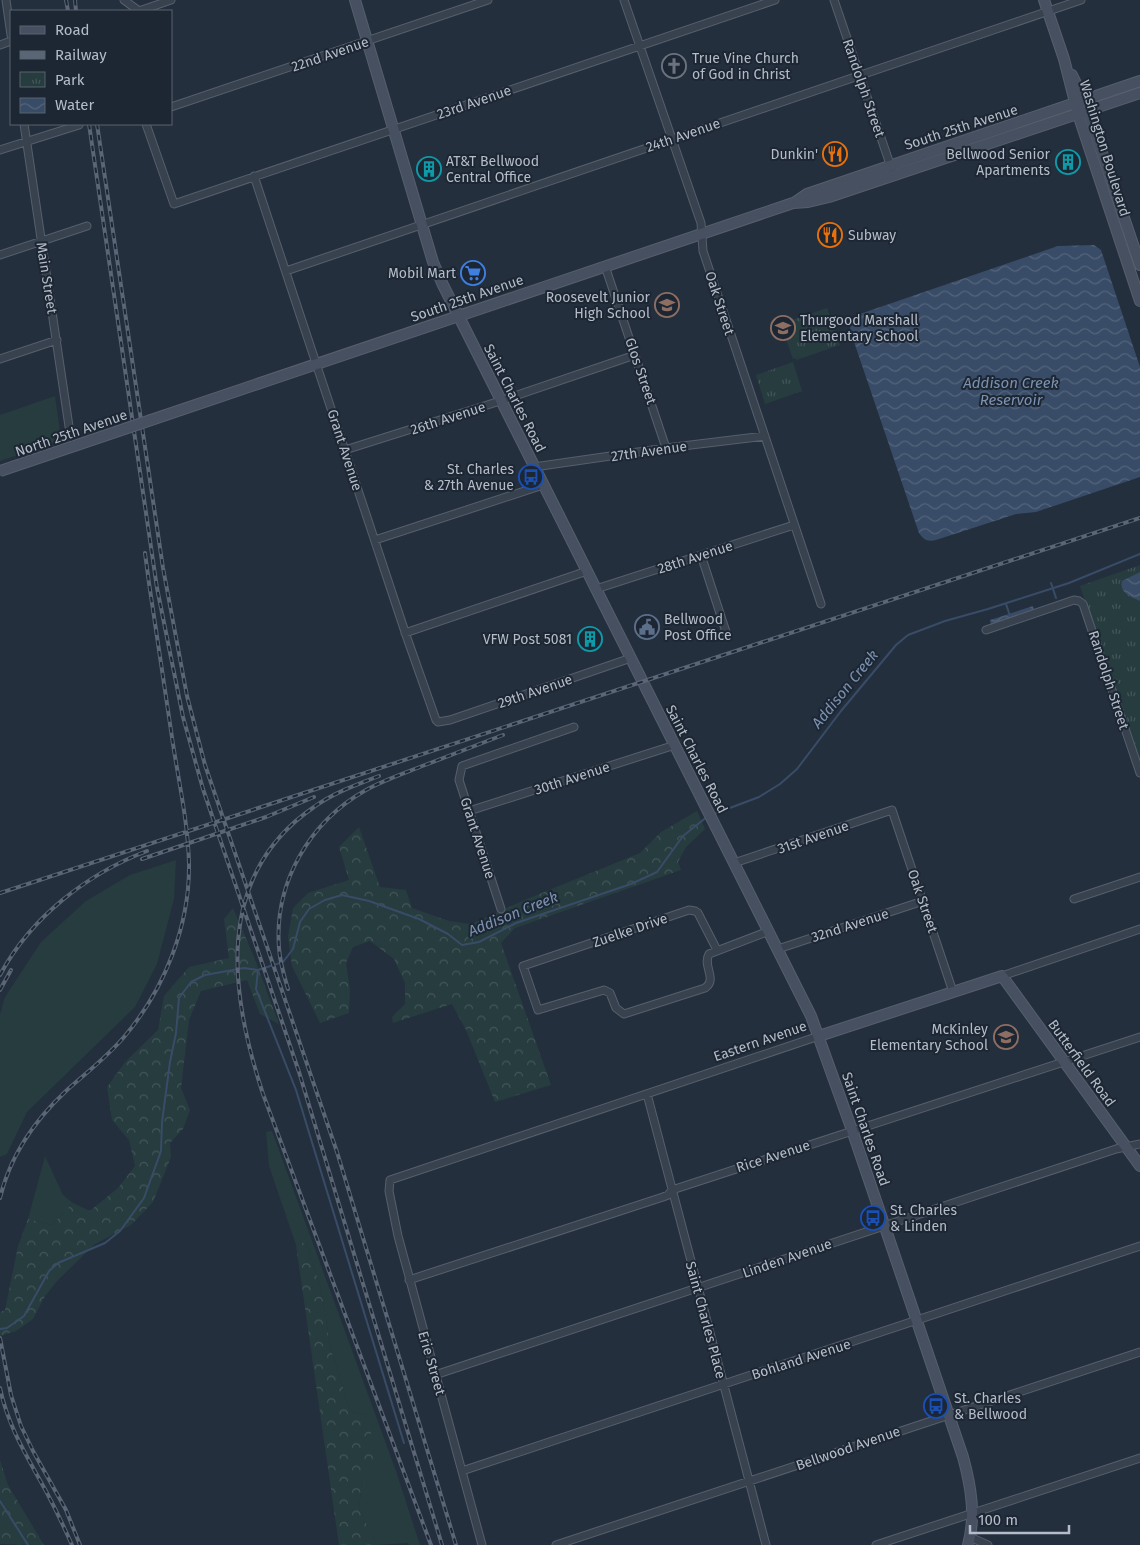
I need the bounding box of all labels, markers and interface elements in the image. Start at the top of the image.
legend [10,10,172,125]
text: Road [55,21,90,39]
street label: 22nd Avenue [289,33,371,76]
street label: Randolph Street [839,37,889,141]
text: Railway [55,46,107,64]
place label: True Vine Church of God in Christ [692,50,799,83]
church icon: True Vine Church of God in Christ [661,53,687,79]
text: Park [55,71,85,89]
street label: Washington Boulevard [1076,78,1133,218]
street label: 23rd Avenue [435,82,514,123]
text: Water [55,96,94,114]
street label: South 25th Avenue [902,101,1020,154]
street label: 24th Avenue [644,115,723,156]
restaurant icon: Dunkin' [822,141,848,167]
place label: Dunkin' [770,146,818,163]
place label: Bellwood Senior Apartments [946,146,1051,179]
building icon: Bellwood Senior Apartments [1055,149,1081,175]
place label: AT&T Bellwood Central Office [446,153,539,186]
building icon: AT&T Bellwood Central Office [416,156,442,182]
restaurant icon: Subway [817,222,843,248]
place label: Subway [848,227,896,244]
street label: Main Street [32,241,61,316]
supermarket icon: Mobil Mart [460,260,486,286]
place label: Mobil Mart [388,265,457,282]
street label: Oak Street [701,269,738,338]
street label: South 25th Avenue [409,271,526,326]
place label: Roosevelt Junior High School [546,289,651,322]
school or university icon: Roosevelt Junior High School [654,292,680,318]
place label: Thurgood Marshall Elementary School [800,312,918,345]
school or university icon: Thurgood Marshall Elementary School [770,315,796,341]
street label: Glos Street [621,336,660,408]
street label: Saint Charles Road [480,341,549,455]
water label: Addison Creek Reservoir [962,374,1059,409]
street label: 26th Avenue [409,398,488,439]
street label: North 25th Avenue [13,406,129,461]
street label: Grant Avenue [323,407,366,493]
street label: 27th Avenue [610,438,688,465]
place label: St. Charles & 27th Avenue [424,461,514,494]
bus stop icon: St. Charles & 27th Avenue [518,464,544,490]
street label: 28th Avenue [655,537,735,578]
place label: Bellwood Post Office [664,611,732,644]
public building icon: Bellwood Post Office [634,614,660,640]
building icon: VFW Post 5081 [577,626,603,652]
street label: Randolph Street [1085,629,1133,733]
place label: VFW Post 5081 [483,631,572,648]
water label: Addison Creek [807,646,882,733]
street label: 29th Avenue [496,671,575,712]
street label: Saint Charles Road [662,702,731,816]
street label: 30th Avenue [532,758,612,799]
street label: Grant Avenue [456,795,499,881]
street label: 31st Avenue [775,817,851,858]
street label: Oak Street [904,867,942,936]
water label: Addison Creek [464,888,561,941]
street label: 32nd Avenue [809,905,891,946]
street label: Zuelke Drive [590,910,670,951]
street label: Butterfield Road [1044,1016,1119,1110]
street label: Eastern Avenue [711,1018,809,1065]
place label: McKinley Elementary School [870,1021,988,1054]
school or university icon: McKinley Elementary School [993,1024,1019,1050]
street label: Saint Charles Road [838,1070,893,1188]
street label: Rice Avenue [734,1137,812,1176]
place label: St. Charles & Linden [890,1202,957,1235]
bus stop icon: St. Charles & Linden [860,1205,886,1231]
street label: Linden Avenue [740,1235,834,1282]
street label: Saint Charles Place [682,1260,729,1381]
street label: Erie Street [414,1329,449,1398]
street label: Bohland Avenue [749,1335,853,1384]
place label: St. Charles & Bellwood [954,1390,1027,1423]
bus stop icon: St. Charles & Bellwood [923,1393,949,1419]
street label: Bellwood Avenue [794,1423,903,1474]
scale bar [970,1502,1069,1534]
text: 100 m [978,1511,1018,1529]

